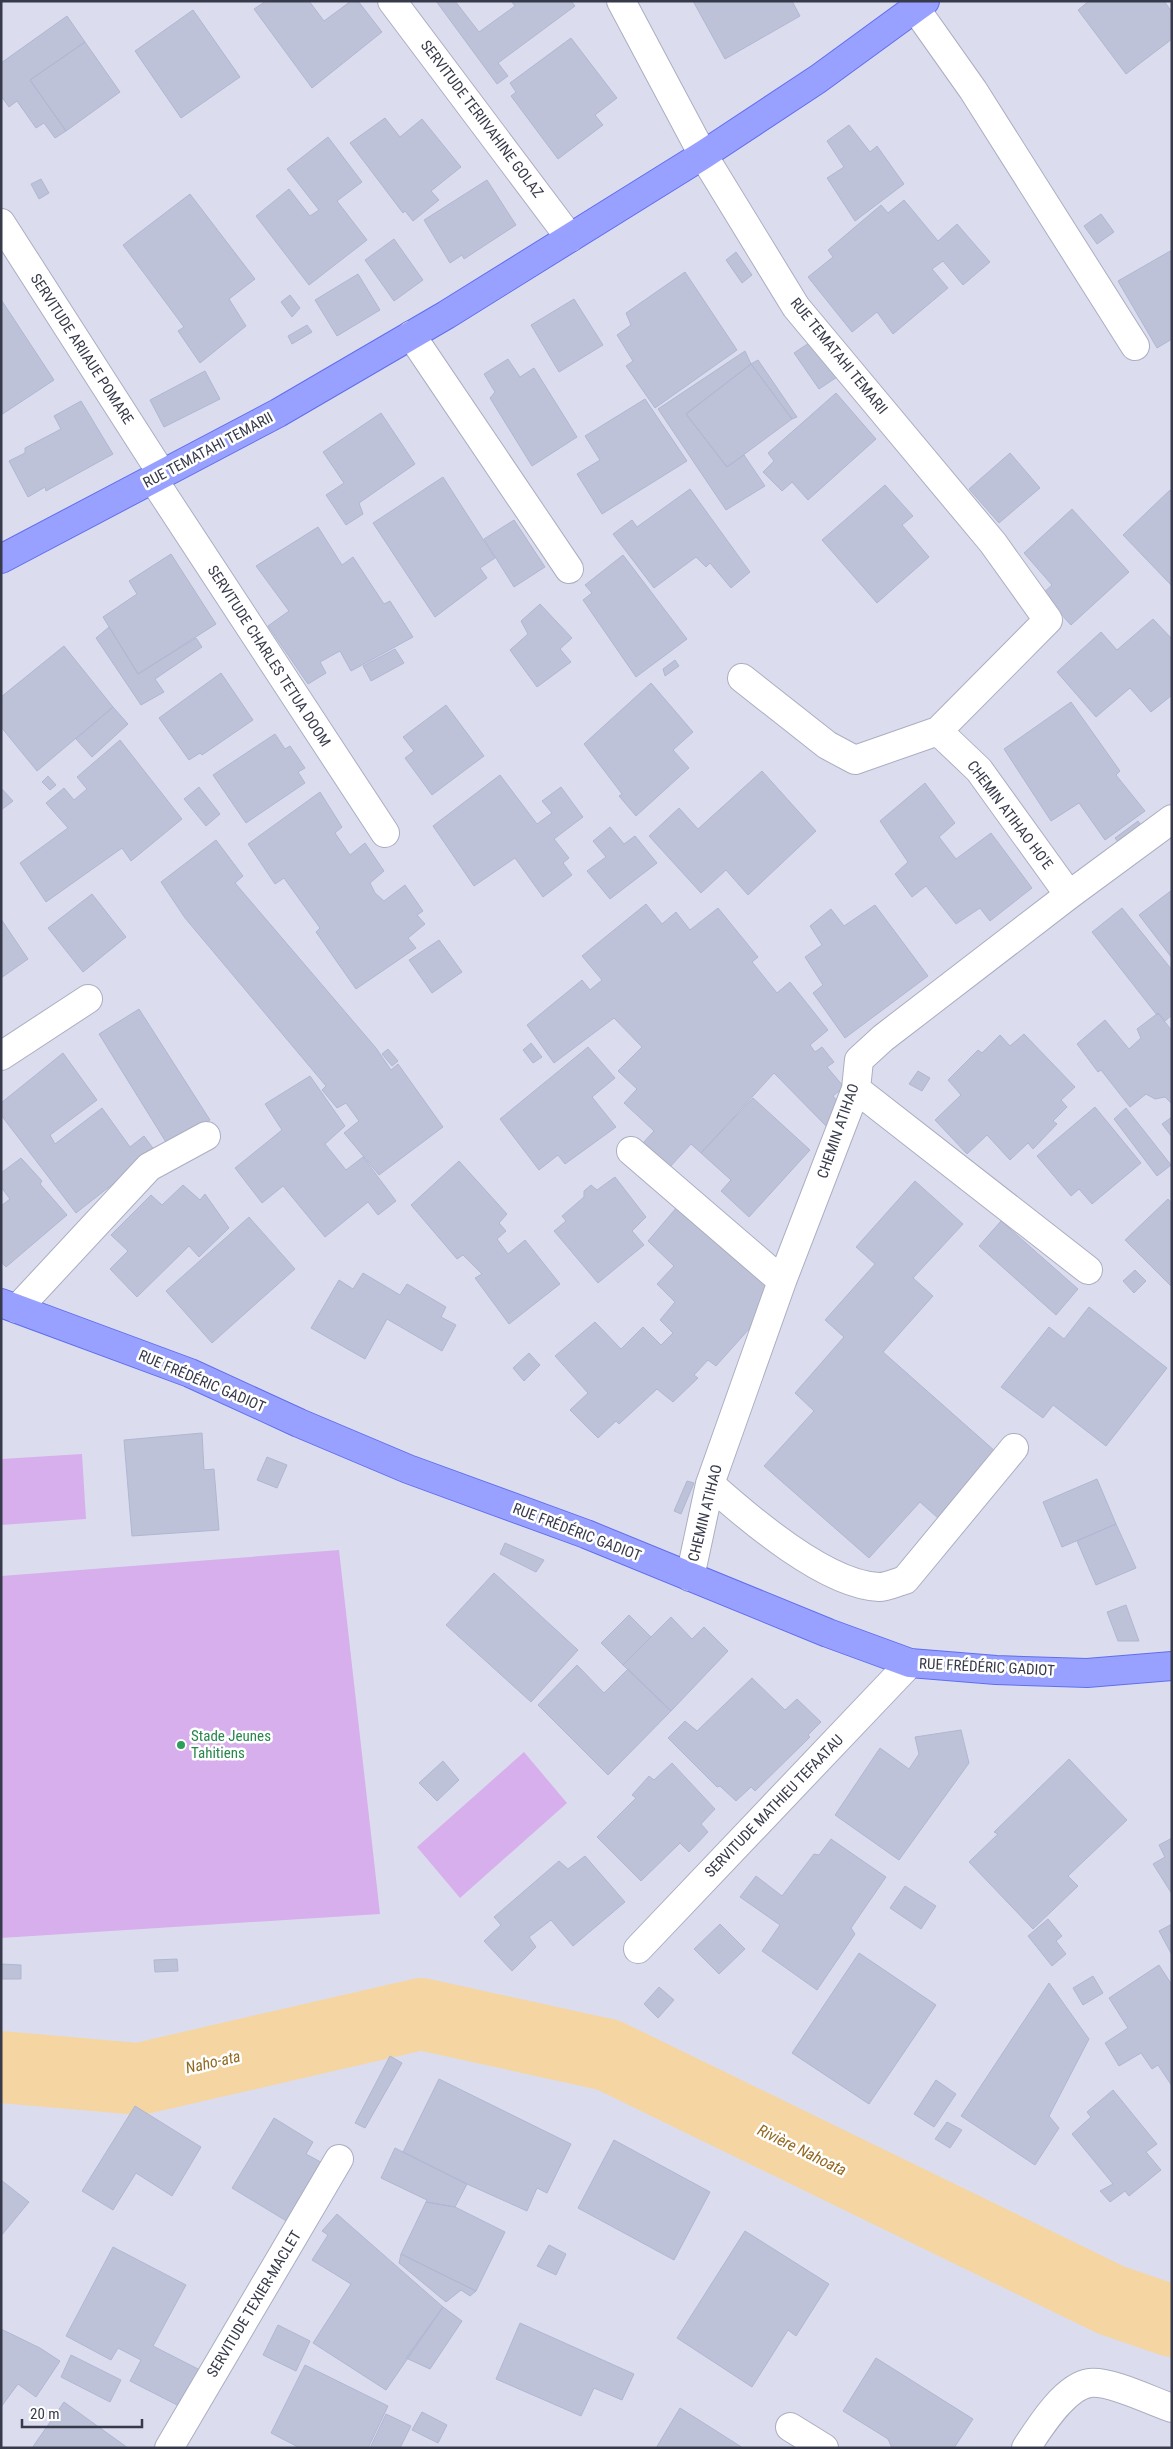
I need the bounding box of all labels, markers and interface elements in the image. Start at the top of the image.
street label: SERVITUDE TERIIVAHINE GOLAZ [417,37,547,201]
street label: SERVITUDE ARIIAUE POMARE [27,270,137,428]
street label: RUE TEMATAHI TEMARII [787,294,891,418]
street label: RUE TEMATAHI TEMARII [140,408,276,492]
street label: SERVITUDE CHARLES TETUA DOOM [204,562,334,750]
street label: CHEMIN ATIHAO HO'E [963,757,1057,873]
street label: CHEMIN ATIHAO [813,1081,863,1181]
street label: RUE FRÉDÉRIC GADIOT [136,1346,268,1416]
street label: CHEMIN ATIHAO [684,1463,726,1563]
street label: RUE FRÉDÉRIC GADIOT [510,1499,644,1565]
street label: RUE FRÉDÉRIC GADIOT [919,1654,1056,1680]
place label: Stade Jeunes Tahitiens [191,1727,271,1762]
street label: SERVITUDE MATHIEU TEFAATAU [701,1731,847,1881]
marker: Stade Jeunes Tahitiens [175,1739,187,1751]
water label: Naho-ata [184,2046,242,2078]
water label: Rivière Nahoata [754,2120,850,2180]
street label: SERVITUDE TEXIER-MACLET [203,2227,305,2381]
scale bar [22,2396,142,2428]
text: 20 m [30,2405,60,2423]

